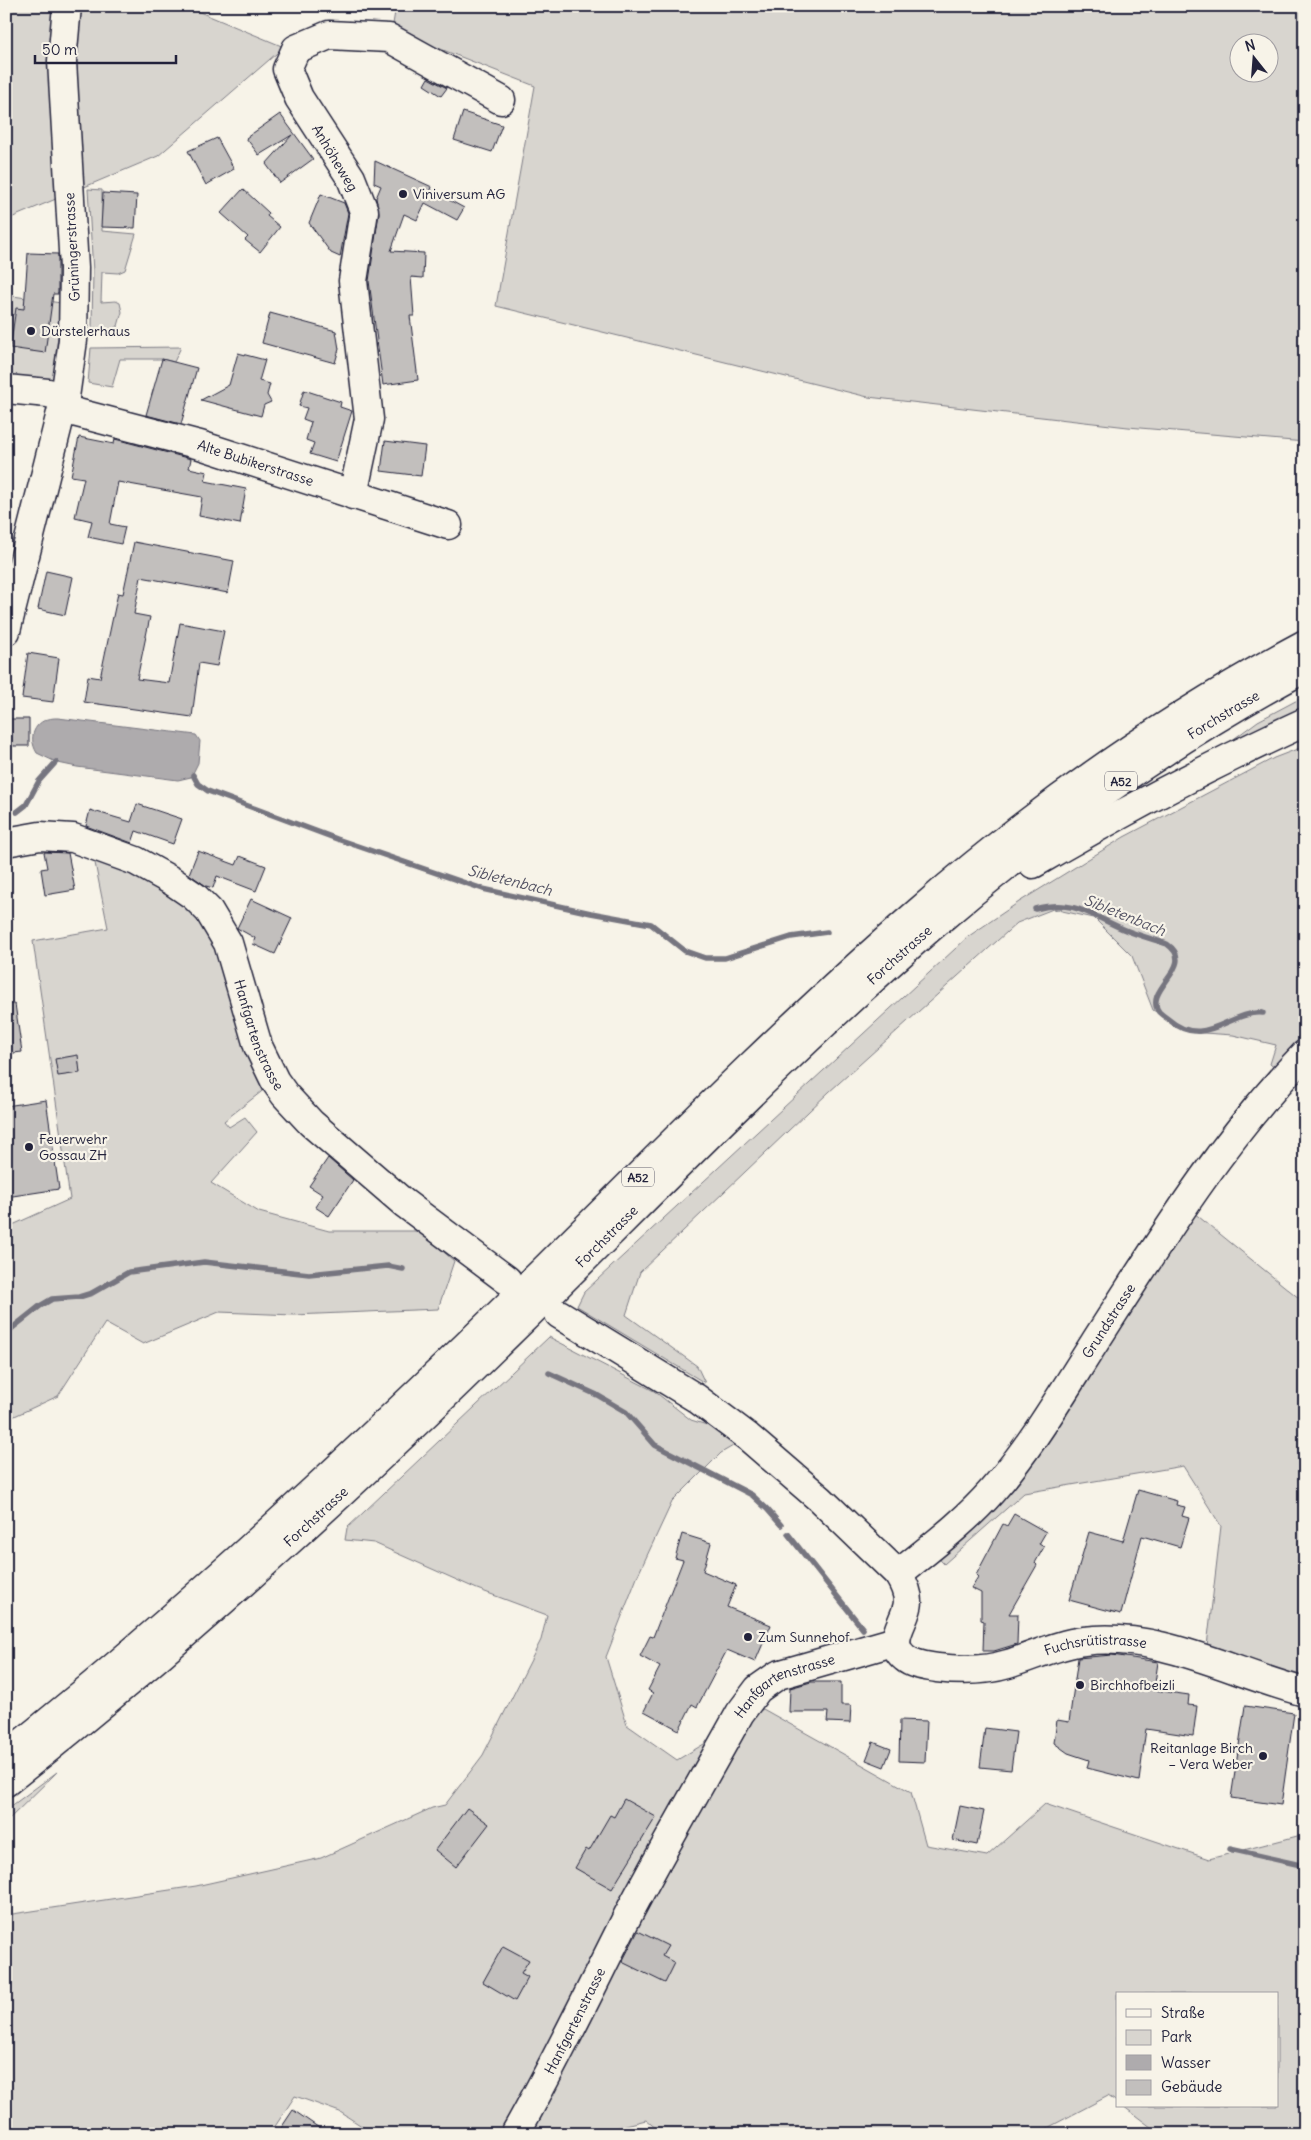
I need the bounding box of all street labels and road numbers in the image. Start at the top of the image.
street label: Anhöheweg [308,121,362,195]
street label: Grüningerstrasse [60,192,84,302]
street label: Alte Bubikerstrasse [195,436,316,490]
street label: Forchstrasse [1184,686,1263,743]
road number: A52 [1105,771,1137,790]
street label: Forchstrasse [863,921,936,989]
street label: Hanfgartenstrasse [230,977,288,1094]
road number: A52 [622,1168,654,1186]
street label: Forchstrasse [572,1202,642,1271]
street label: Grundstrasse [1078,1280,1139,1362]
street label: Forchstrasse [280,1483,352,1551]
street label: Fuchsrütistrasse [1042,1630,1148,1660]
street label: Hanfgartenstrasse [730,1650,837,1722]
street label: Hanfgartenstrasse [540,1964,609,2077]

